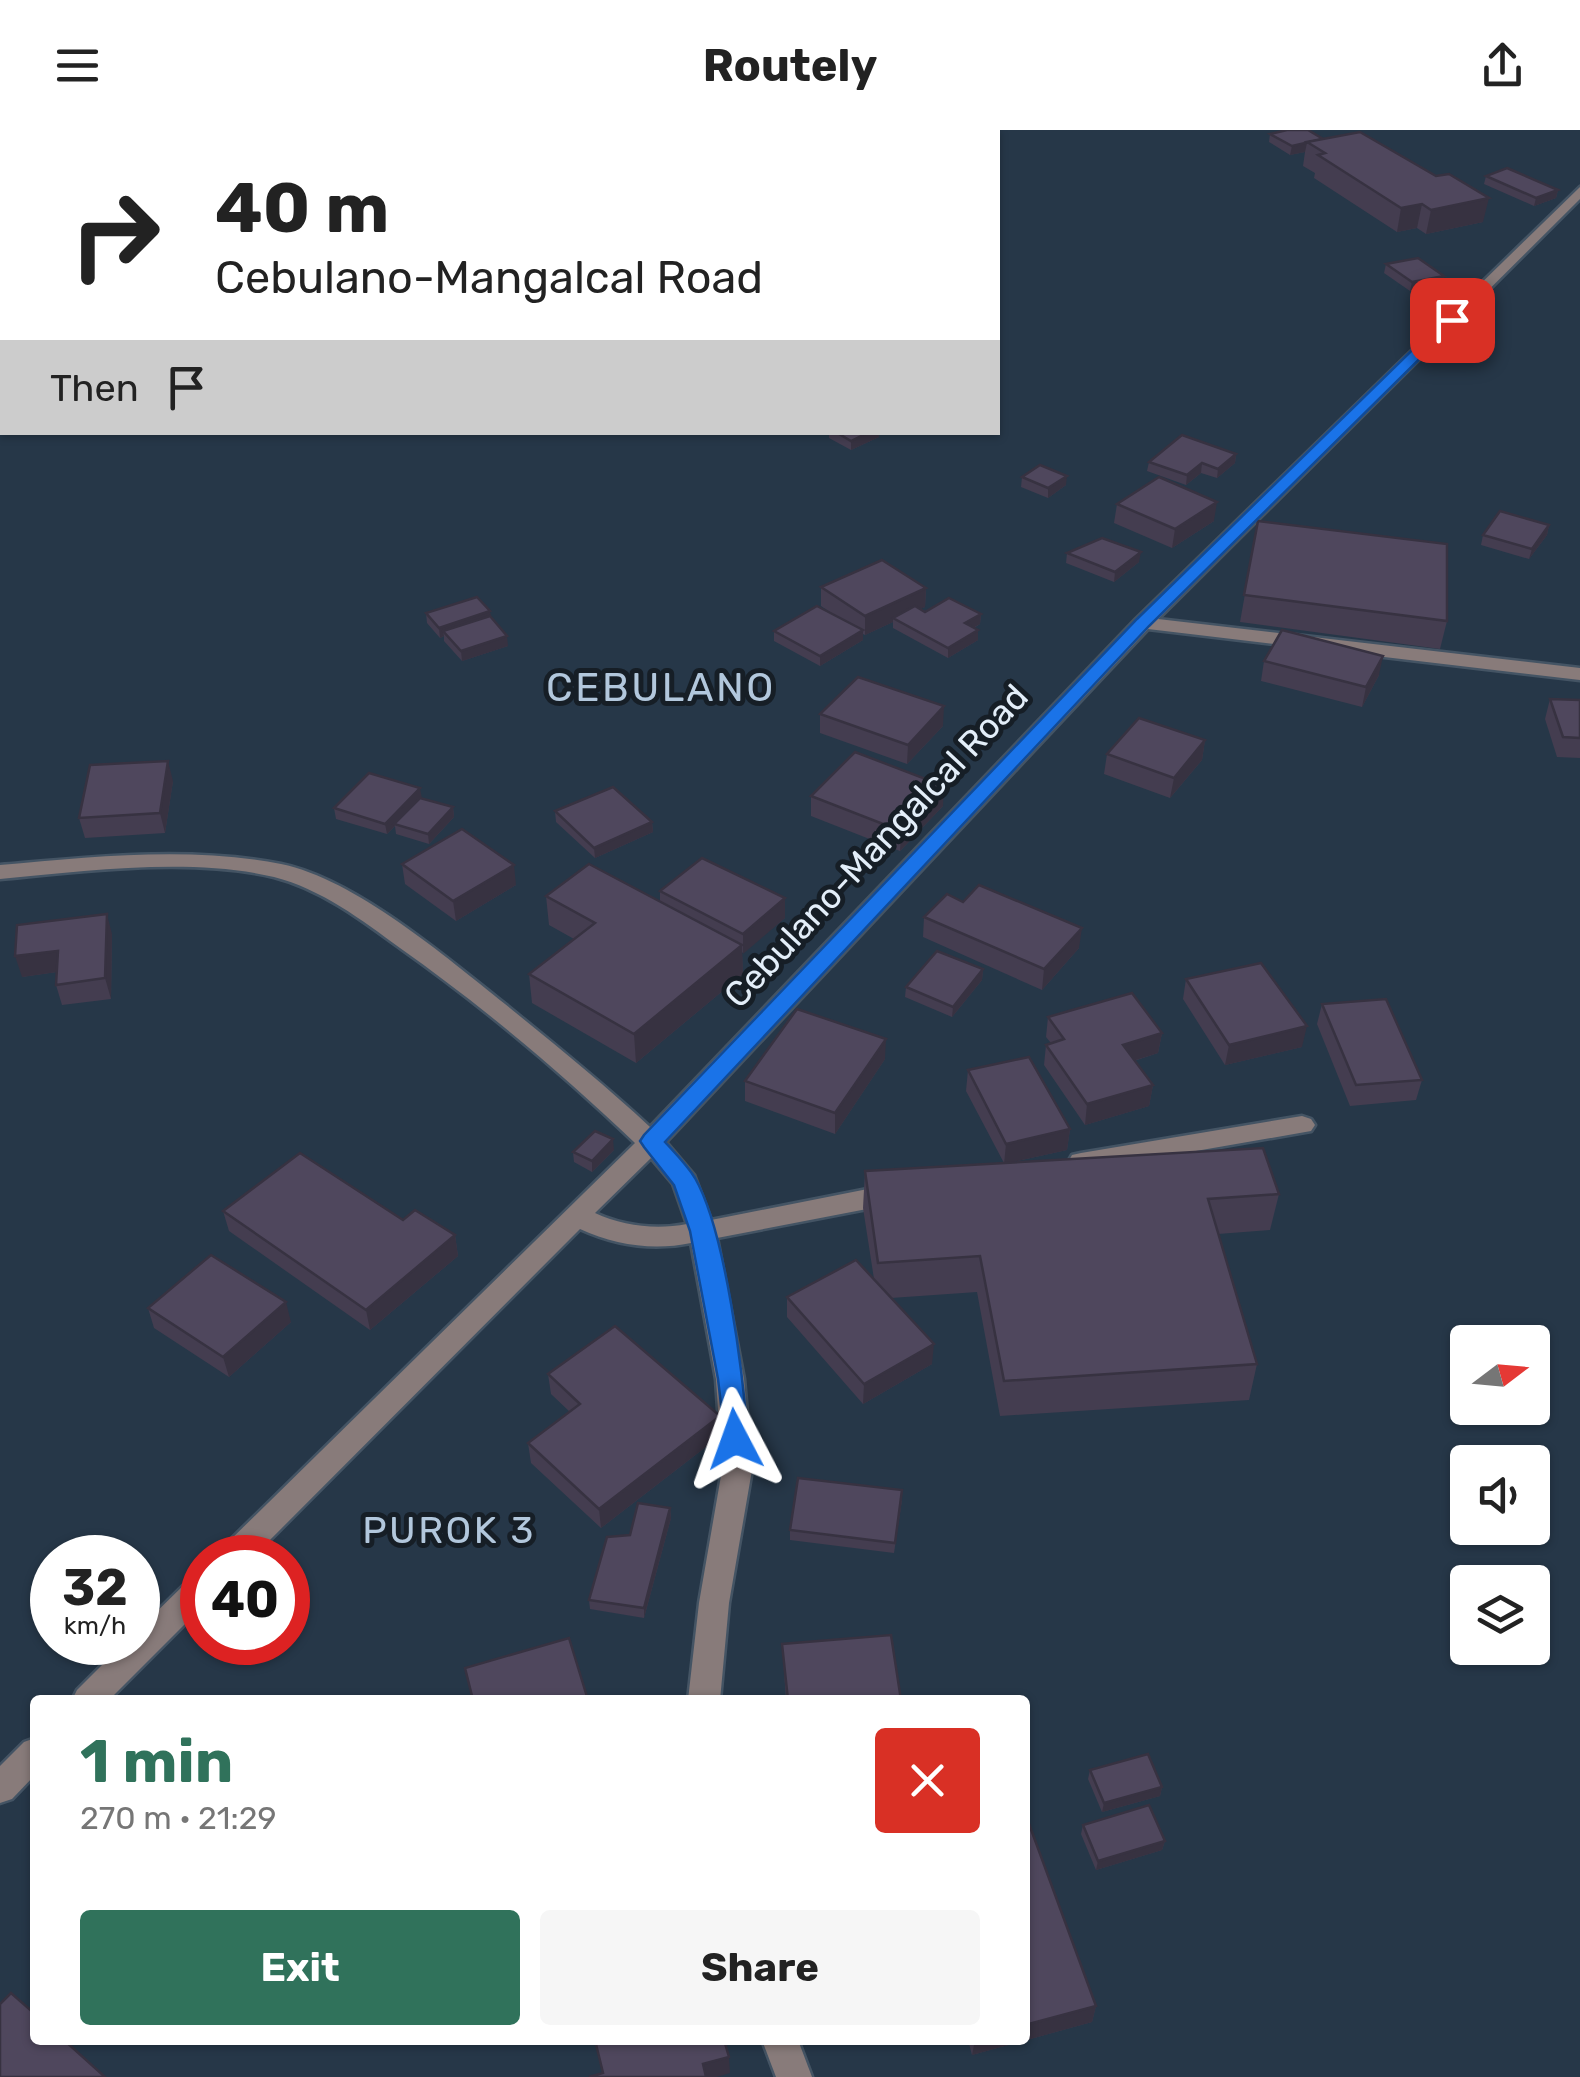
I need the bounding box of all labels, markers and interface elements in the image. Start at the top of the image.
icon: menu [50,38,105,93]
icon: share [1475,38,1530,93]
text: Routely [703,39,877,92]
text: 40 m [215,167,389,250]
icon: right [50,170,180,300]
text: Cebulano-Mangalcal Road [215,251,763,304]
pin [1410,278,1495,363]
icon: arrive [1425,293,1480,348]
icon: arrive [159,360,214,415]
text: Then [50,365,139,411]
district label: CEBULANO [546,664,776,711]
street label: Cebulano-Mangalcal Road [715,676,1037,1016]
north arrow [1450,1325,1550,1425]
map controls [1450,1325,1550,1665]
position arrow [683,1387,787,1491]
button: sound [1450,1445,1550,1545]
district label: PUROK 3 [362,1507,536,1553]
speed limit sign: 40 [180,1535,310,1665]
text: 32 [62,1558,128,1618]
button: layers [1450,1565,1550,1665]
text: km/h [64,1611,126,1640]
text: 1 min [80,1726,233,1797]
button: close [875,1728,980,1833]
text: 270 m · 21:29 [80,1799,276,1837]
button: Exit [80,1910,520,2025]
button: Share [540,1910,980,2025]

